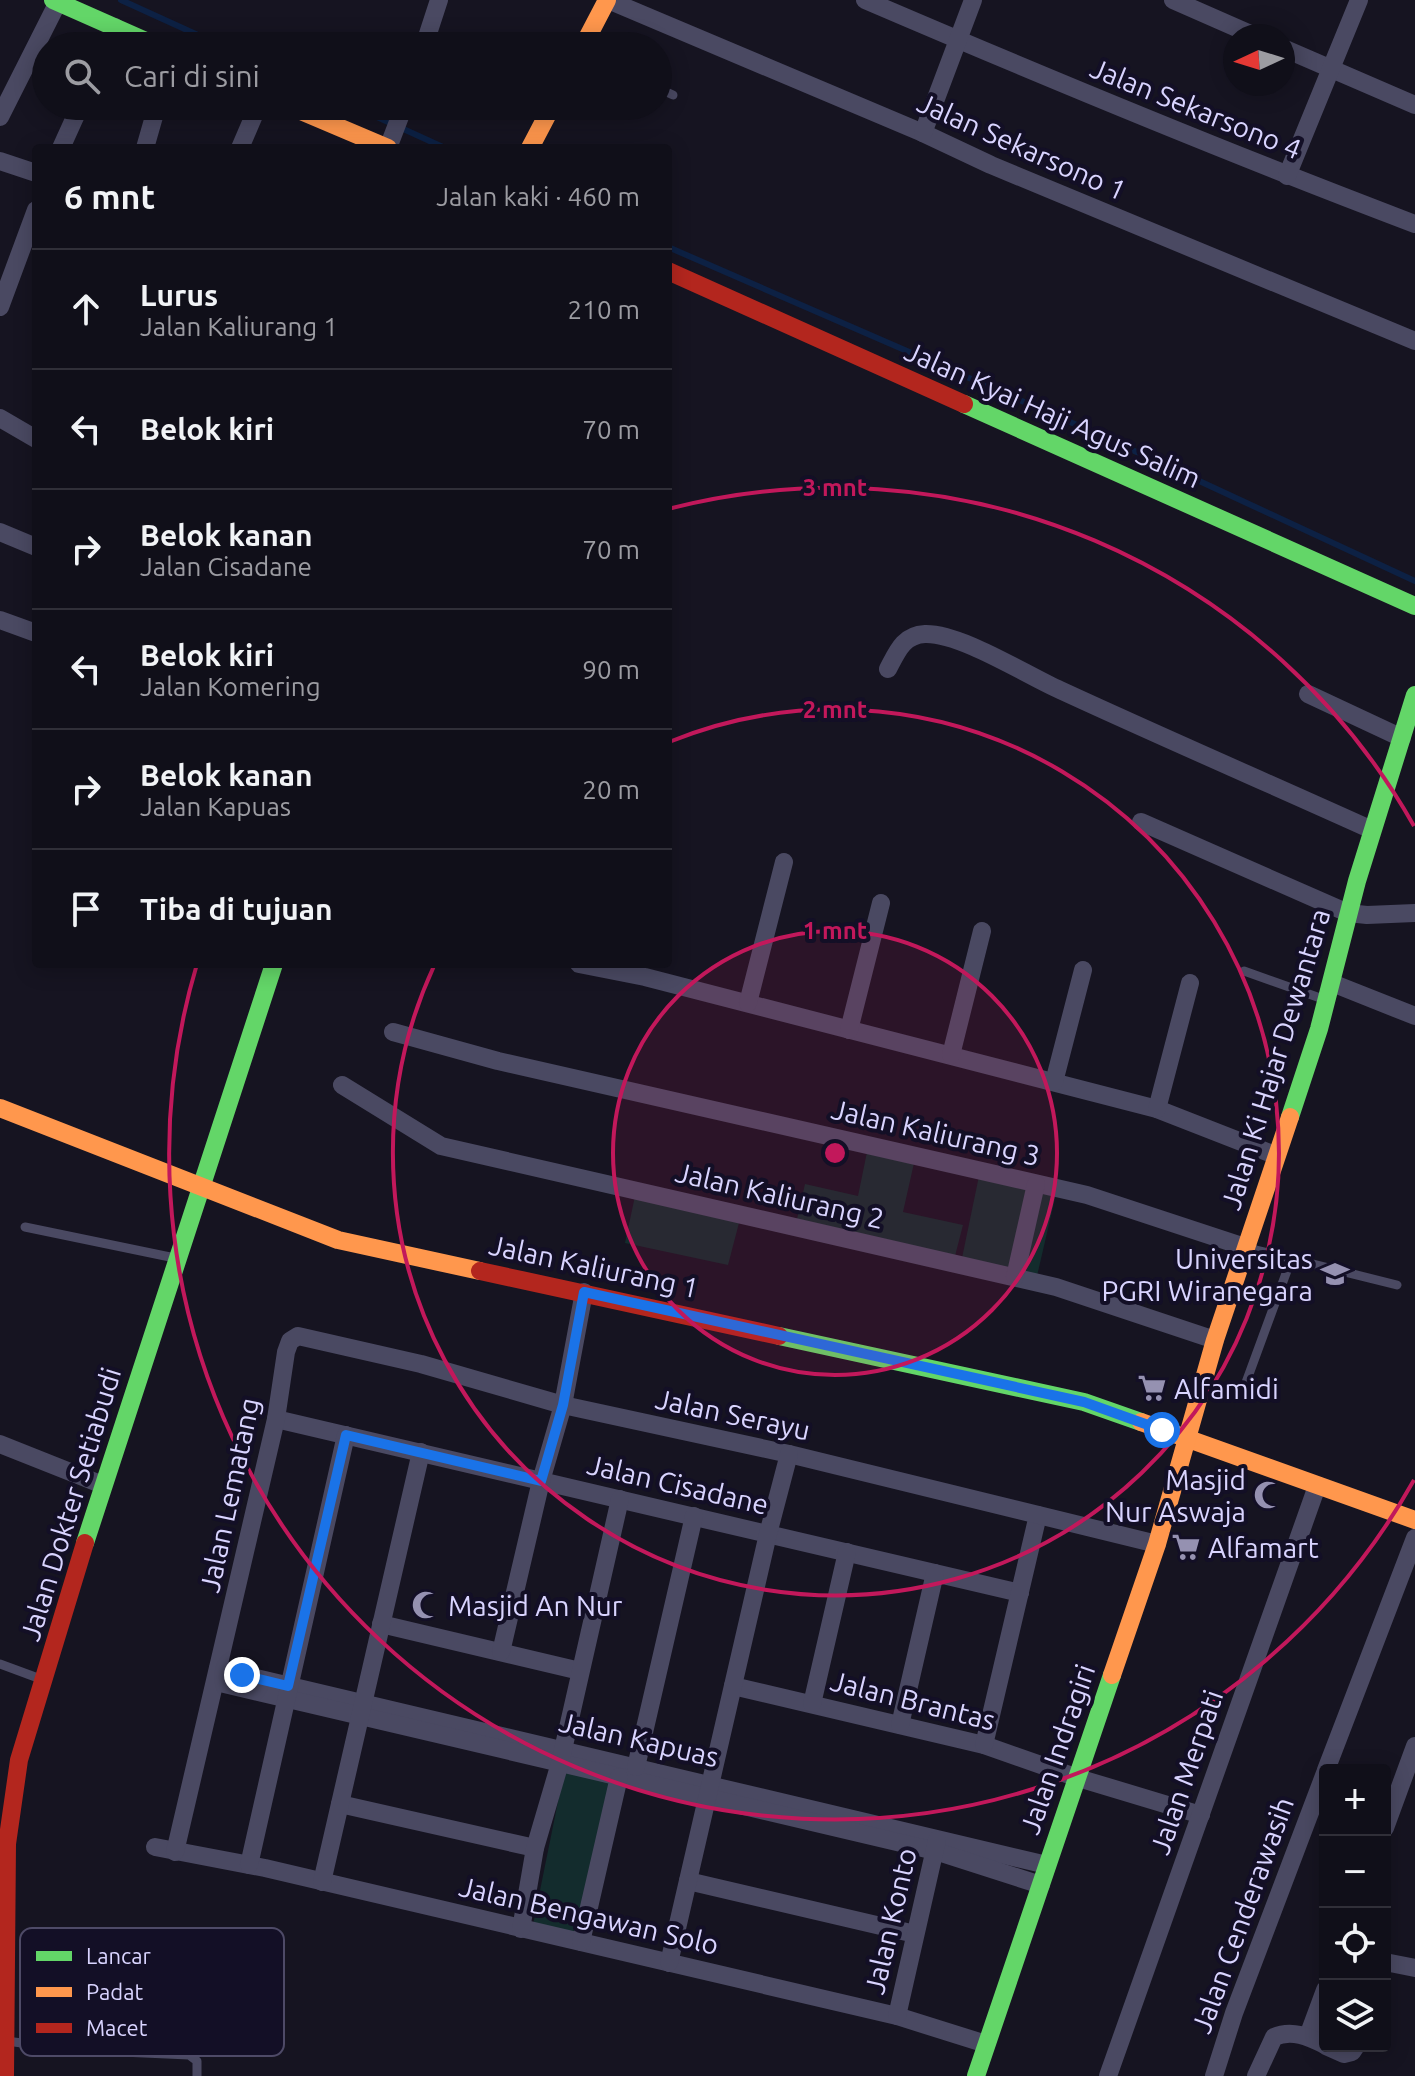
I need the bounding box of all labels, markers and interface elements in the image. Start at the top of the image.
north arrow [1223,24,1295,96]
search box [32,32,672,120]
street label: Jalan Sekarsono 4 [1086,52,1306,164]
icon: search [60,54,104,98]
text: Cari di sini [124,59,260,93]
street label: Jalan Sekarsono 1 [913,86,1131,206]
text: 6 mnt [64,177,155,215]
text: Jalan kaki · 460 m [436,182,640,211]
text: Lurus [140,278,218,312]
icon: ahead [64,287,108,331]
text: 210 m [568,295,640,324]
text: Jalan Kaliurang 1 [140,312,338,341]
street label: Jalan Kyai Haji Agus Salim [900,335,1206,493]
icon: left [64,407,108,451]
text: Belok kiri [140,412,274,446]
text: 70 m [582,415,640,444]
text: 3 mnt [803,474,867,501]
text: Belok kanan [140,518,313,552]
icon: right [64,527,108,571]
text: 70 m [582,535,640,564]
text: Jalan Cisadane [140,552,312,581]
text: Belok kiri [140,638,274,672]
icon: left [64,647,108,691]
text: 90 m [582,655,640,684]
text: Jalan Komering [140,672,321,701]
text: 2 mnt [803,696,867,723]
text: Belok kanan [140,758,313,792]
icon: right [64,767,108,811]
text: 20 m [582,775,640,804]
text: Jalan Kapuas [140,792,291,821]
icon: arrive [64,887,108,931]
text: Tiba di tujuan [140,892,333,926]
street label: Jalan Ki Hajar Dewantara [1214,905,1336,1213]
text: 1 mnt [803,917,867,944]
street label: Jalan Kaliurang 3 [829,1093,1043,1171]
centre of rings [821,1139,849,1167]
street label: Jalan Kaliurang 2 [673,1156,887,1234]
street label: Jalan Kaliurang 1 [487,1229,701,1303]
place label: Universitas PGRI Wiranegara [1101,1243,1313,1306]
school or university icon: Universitas PGRI Wiranegara [1320,1259,1350,1289]
street label: Jalan Dokter Setiabudi [14,1364,126,1644]
supermarket icon: Alfamidi [1137,1373,1167,1403]
place label: Alfamidi [1174,1373,1279,1404]
street label: Jalan Serayu [653,1383,813,1445]
street label: Jalan Lematang [193,1395,265,1595]
route start [1144,1412,1180,1448]
street label: Jalan Cisadane [584,1448,772,1520]
place label: Masjid Nur Aswaja [1105,1464,1246,1527]
mosque icon: Masjid Nur Aswaja [1253,1480,1283,1510]
supermarket icon: Alfamart [1171,1532,1201,1562]
place label: Alfamart [1208,1532,1319,1563]
mosque icon: Masjid An Nur [411,1590,441,1620]
place label: Masjid An Nur [448,1590,623,1621]
route end [224,1657,260,1693]
street label: Jalan Indragiri [1014,1660,1100,1838]
street label: Jalan Brantas [827,1665,999,1735]
street label: Jalan Merpati [1143,1686,1229,1858]
street label: Jalan Kapuas [556,1706,722,1772]
map controls [1319,1764,1391,2052]
button: + [1319,1764,1391,1836]
street label: Jalan Cenderawasih [1185,1793,1299,2037]
button: − [1319,1836,1391,1908]
street label: Jalan Konto [858,1845,922,1997]
street label: Jalan Bengawan Solo [456,1870,722,1960]
button: locate [1319,1908,1391,1980]
legend [20,1928,284,2056]
text: Lancar [86,1943,152,1968]
text: Padat [86,1979,143,2004]
button: layers [1319,1980,1391,2052]
text: Macet [86,2015,148,2040]

